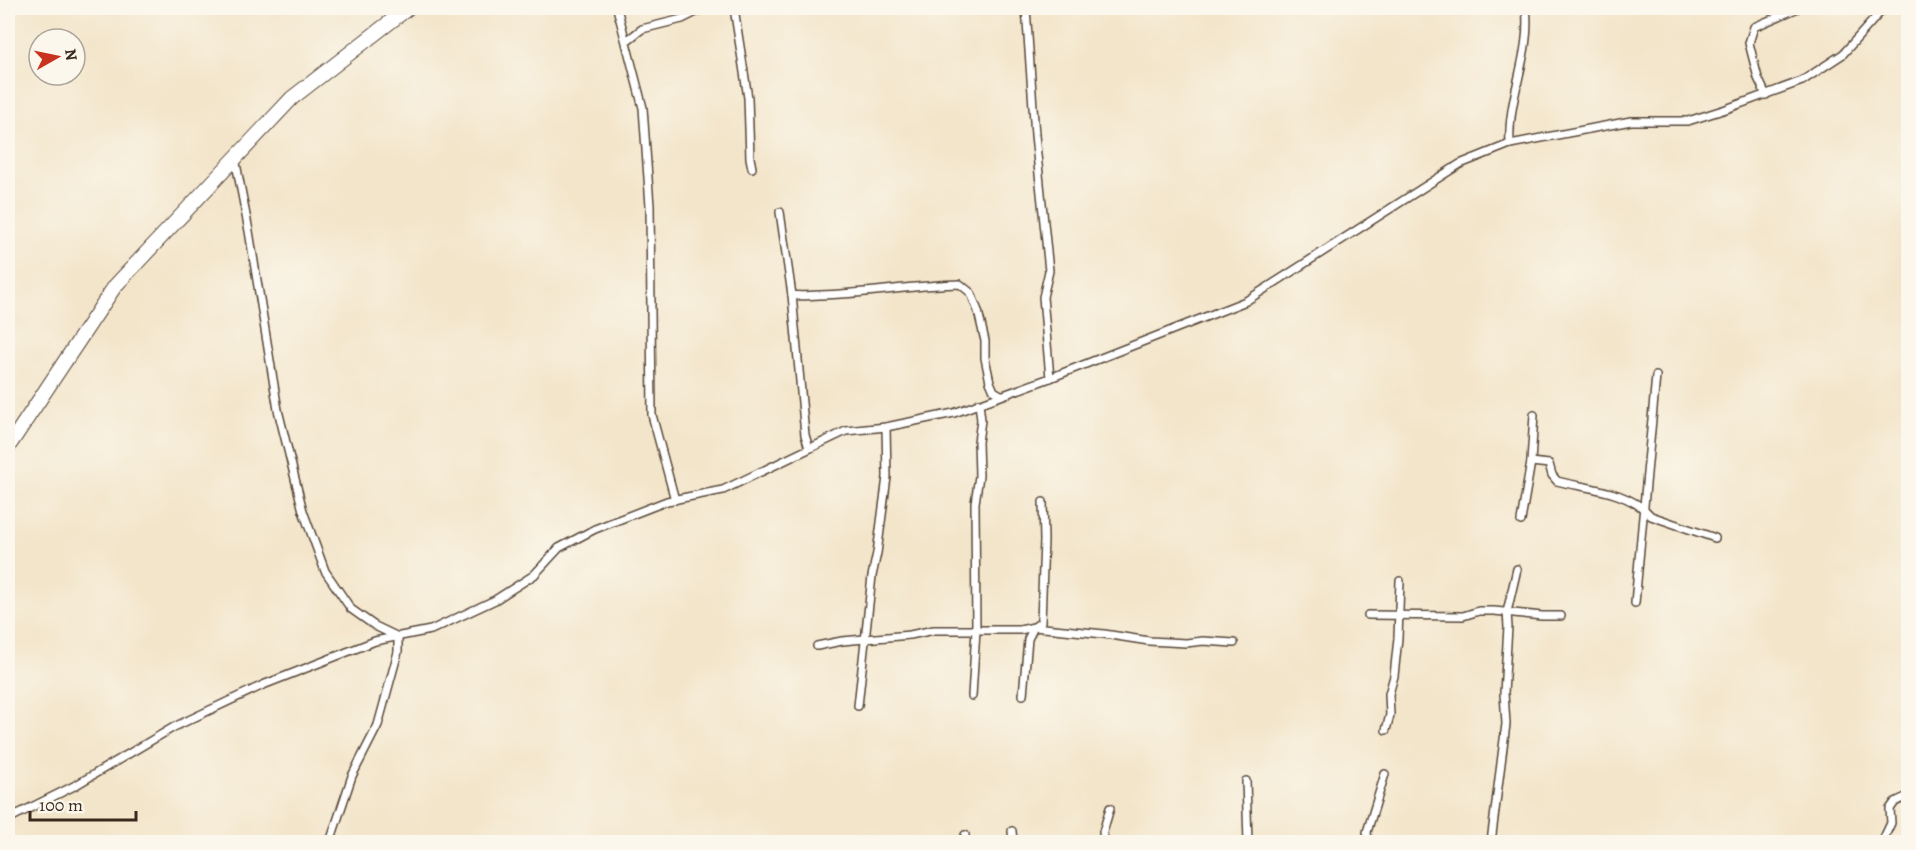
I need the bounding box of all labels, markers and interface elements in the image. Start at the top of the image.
north arrow [27,27,87,87]
text: N [59,47,83,63]
scale bar [30,784,136,822]
text: 100 m [39,793,83,817]

